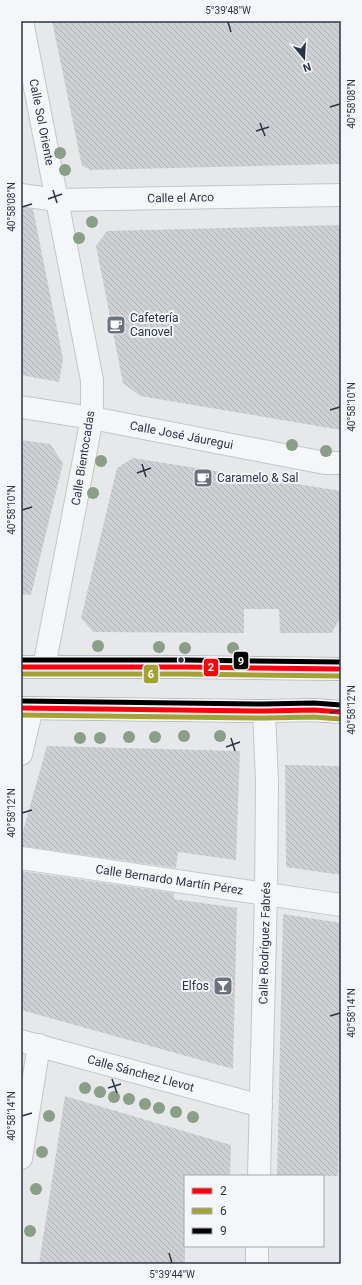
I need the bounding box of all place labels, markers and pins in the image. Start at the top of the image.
place label: Cafetería Canovel [130,311,179,339]
cafe icon: Cafetería Canovel [105,314,127,336]
cafe icon: Caramelo & Sal [192,467,214,489]
place label: Caramelo & Sal [217,471,298,485]
unlabelled marker [176,655,186,665]
bar icon: Elfos [212,975,234,997]
place label: Elfos [182,979,209,993]

